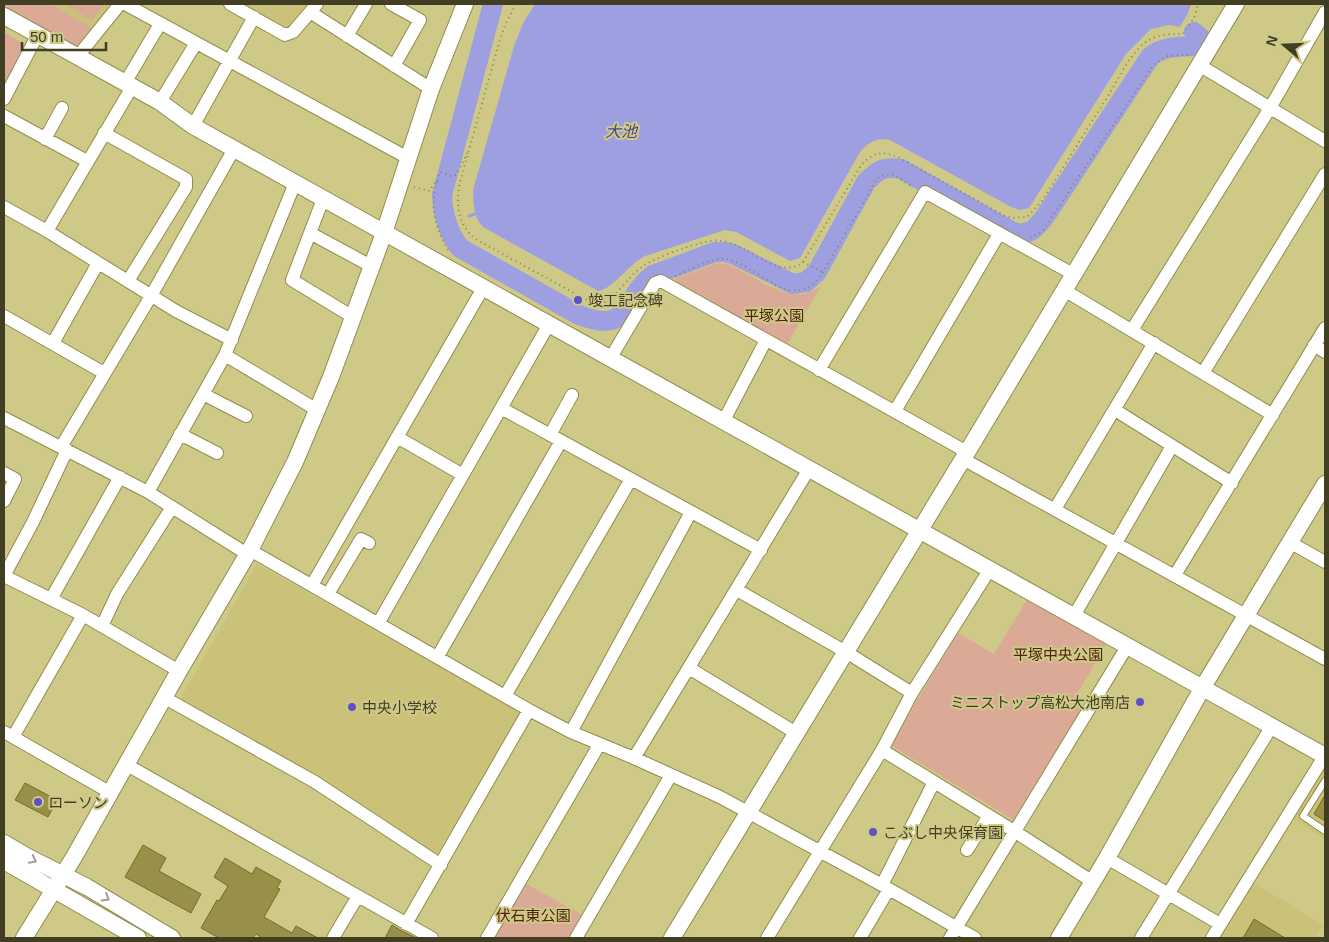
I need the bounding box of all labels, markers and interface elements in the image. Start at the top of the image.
scale bar [22,20,106,52]
north arrow [1259,20,1309,70]
text: 50 m [30,28,63,45]
text: N [1262,33,1281,48]
water label: 大池 [605,123,639,140]
place label: 竣工記念碑 [588,292,663,309]
marker: 竣工記念碑 [572,294,584,306]
park label: 平塚公園 [744,307,804,324]
park label: 平塚中央公園 [1013,646,1103,663]
place label: ミニストップ高松大池南店 [950,694,1130,711]
marker: ミニストップ高松大池南店 [1134,696,1146,708]
place label: 中央小学校 [362,699,437,716]
marker: 中央小学校 [346,701,358,713]
place label: ローソン [48,794,108,811]
marker: ローソン [32,796,44,808]
place label: こぶし中央保育園 [883,824,1003,841]
marker: こぶし中央保育園 [867,826,879,838]
one-way arrow [28,854,37,864]
one-way arrow [101,892,110,902]
park label: 伏石東公園 [495,907,571,924]

